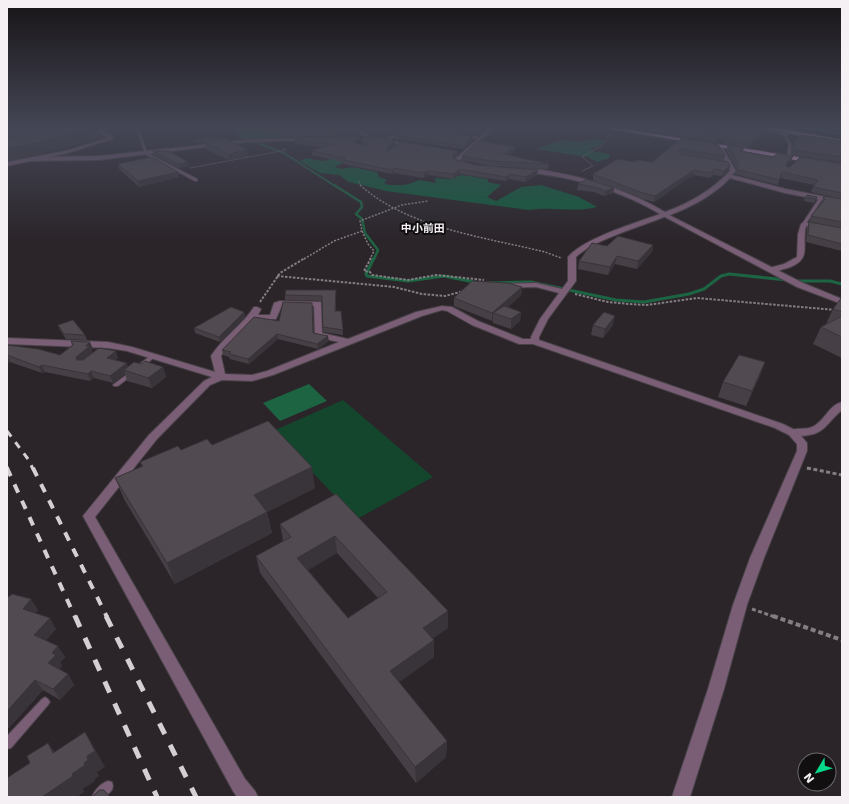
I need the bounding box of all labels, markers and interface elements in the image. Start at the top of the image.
district label: 中小前田 [401,222,445,235]
north arrow [797,752,837,792]
text: N [802,770,817,785]

